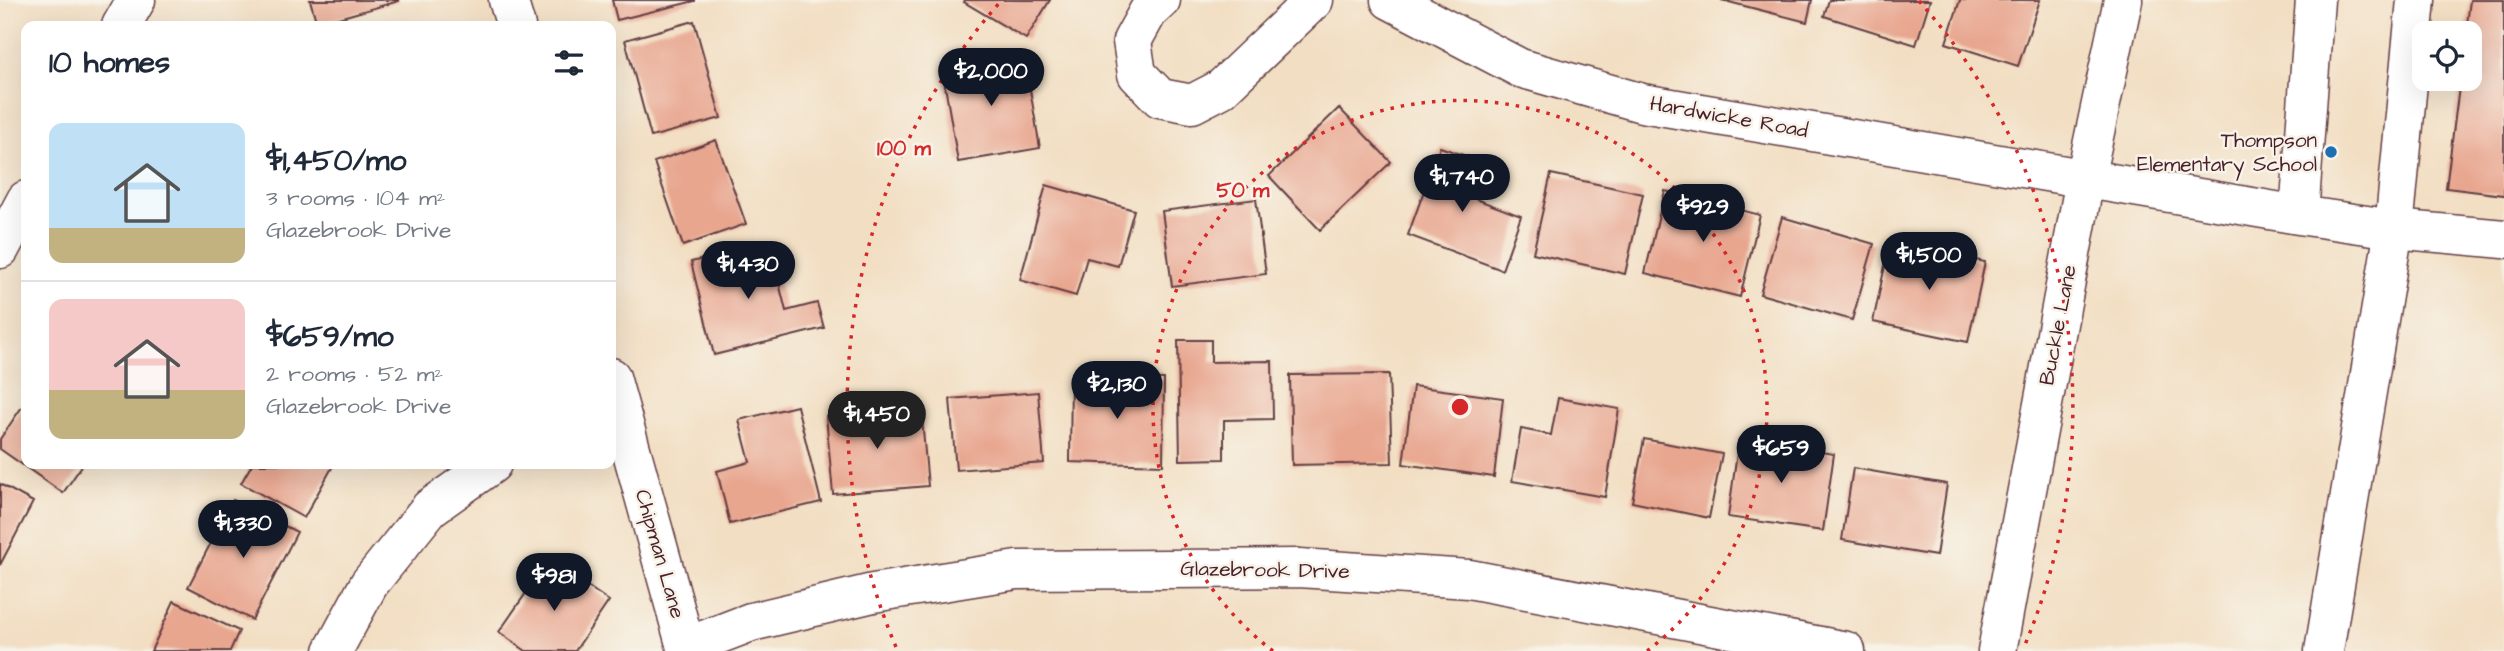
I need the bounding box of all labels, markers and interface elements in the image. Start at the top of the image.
map controls [2412,21,2482,91]
button: locate [2412,21,2482,91]
text: 10 homes [49,42,170,84]
icon: filters [550,44,588,82]
pin: $2,000 [934,48,1048,108]
text: $2,000 [954,55,1028,87]
street label: Hardwicke Road [1648,89,1811,145]
place label: Thompson Elementary School [2137,126,2317,181]
text: 100 m [877,134,932,163]
text: $1,450/mo [266,140,406,182]
marker: Thompson Elementary School [2323,144,2339,160]
icon: home [105,151,189,235]
pin: $1,740 [1405,154,1519,214]
text: $1,740 [1430,161,1494,193]
text: 50 m [1217,176,1270,205]
text: 3 rooms · 104 m² [266,182,445,214]
pin: $929 [1662,184,1744,244]
text: $929 [1677,191,1729,223]
text: Glazebrook Drive [266,214,451,246]
pin: $1,500 [1872,232,1986,292]
text: $1,500 [1896,239,1962,271]
pin: $1,430 [691,242,805,301]
text: $1,430 [717,248,779,280]
street label: Buckle Lane [2032,262,2084,388]
text: $659/mo [266,316,394,358]
icon: home [105,327,189,411]
text: 2 rooms · 52 m² [266,358,443,390]
pin: $2,130 [1060,362,1174,421]
text: $2,130 [1087,368,1147,400]
text: Glazebrook Drive [266,390,451,422]
pin: $1,450 [820,392,934,451]
centre of rings [1448,395,1472,419]
text: $1,450 [844,398,910,430]
pin: $659 [1740,426,1822,485]
text: $659 [1753,432,1809,464]
street label: Chipman Lane [627,486,692,622]
pin: $1,330 [186,500,300,560]
text: $1,330 [214,507,272,539]
pin: $981 [513,554,595,613]
street label: Glazebrook Drive [1180,554,1350,586]
text: $981 [532,560,576,592]

